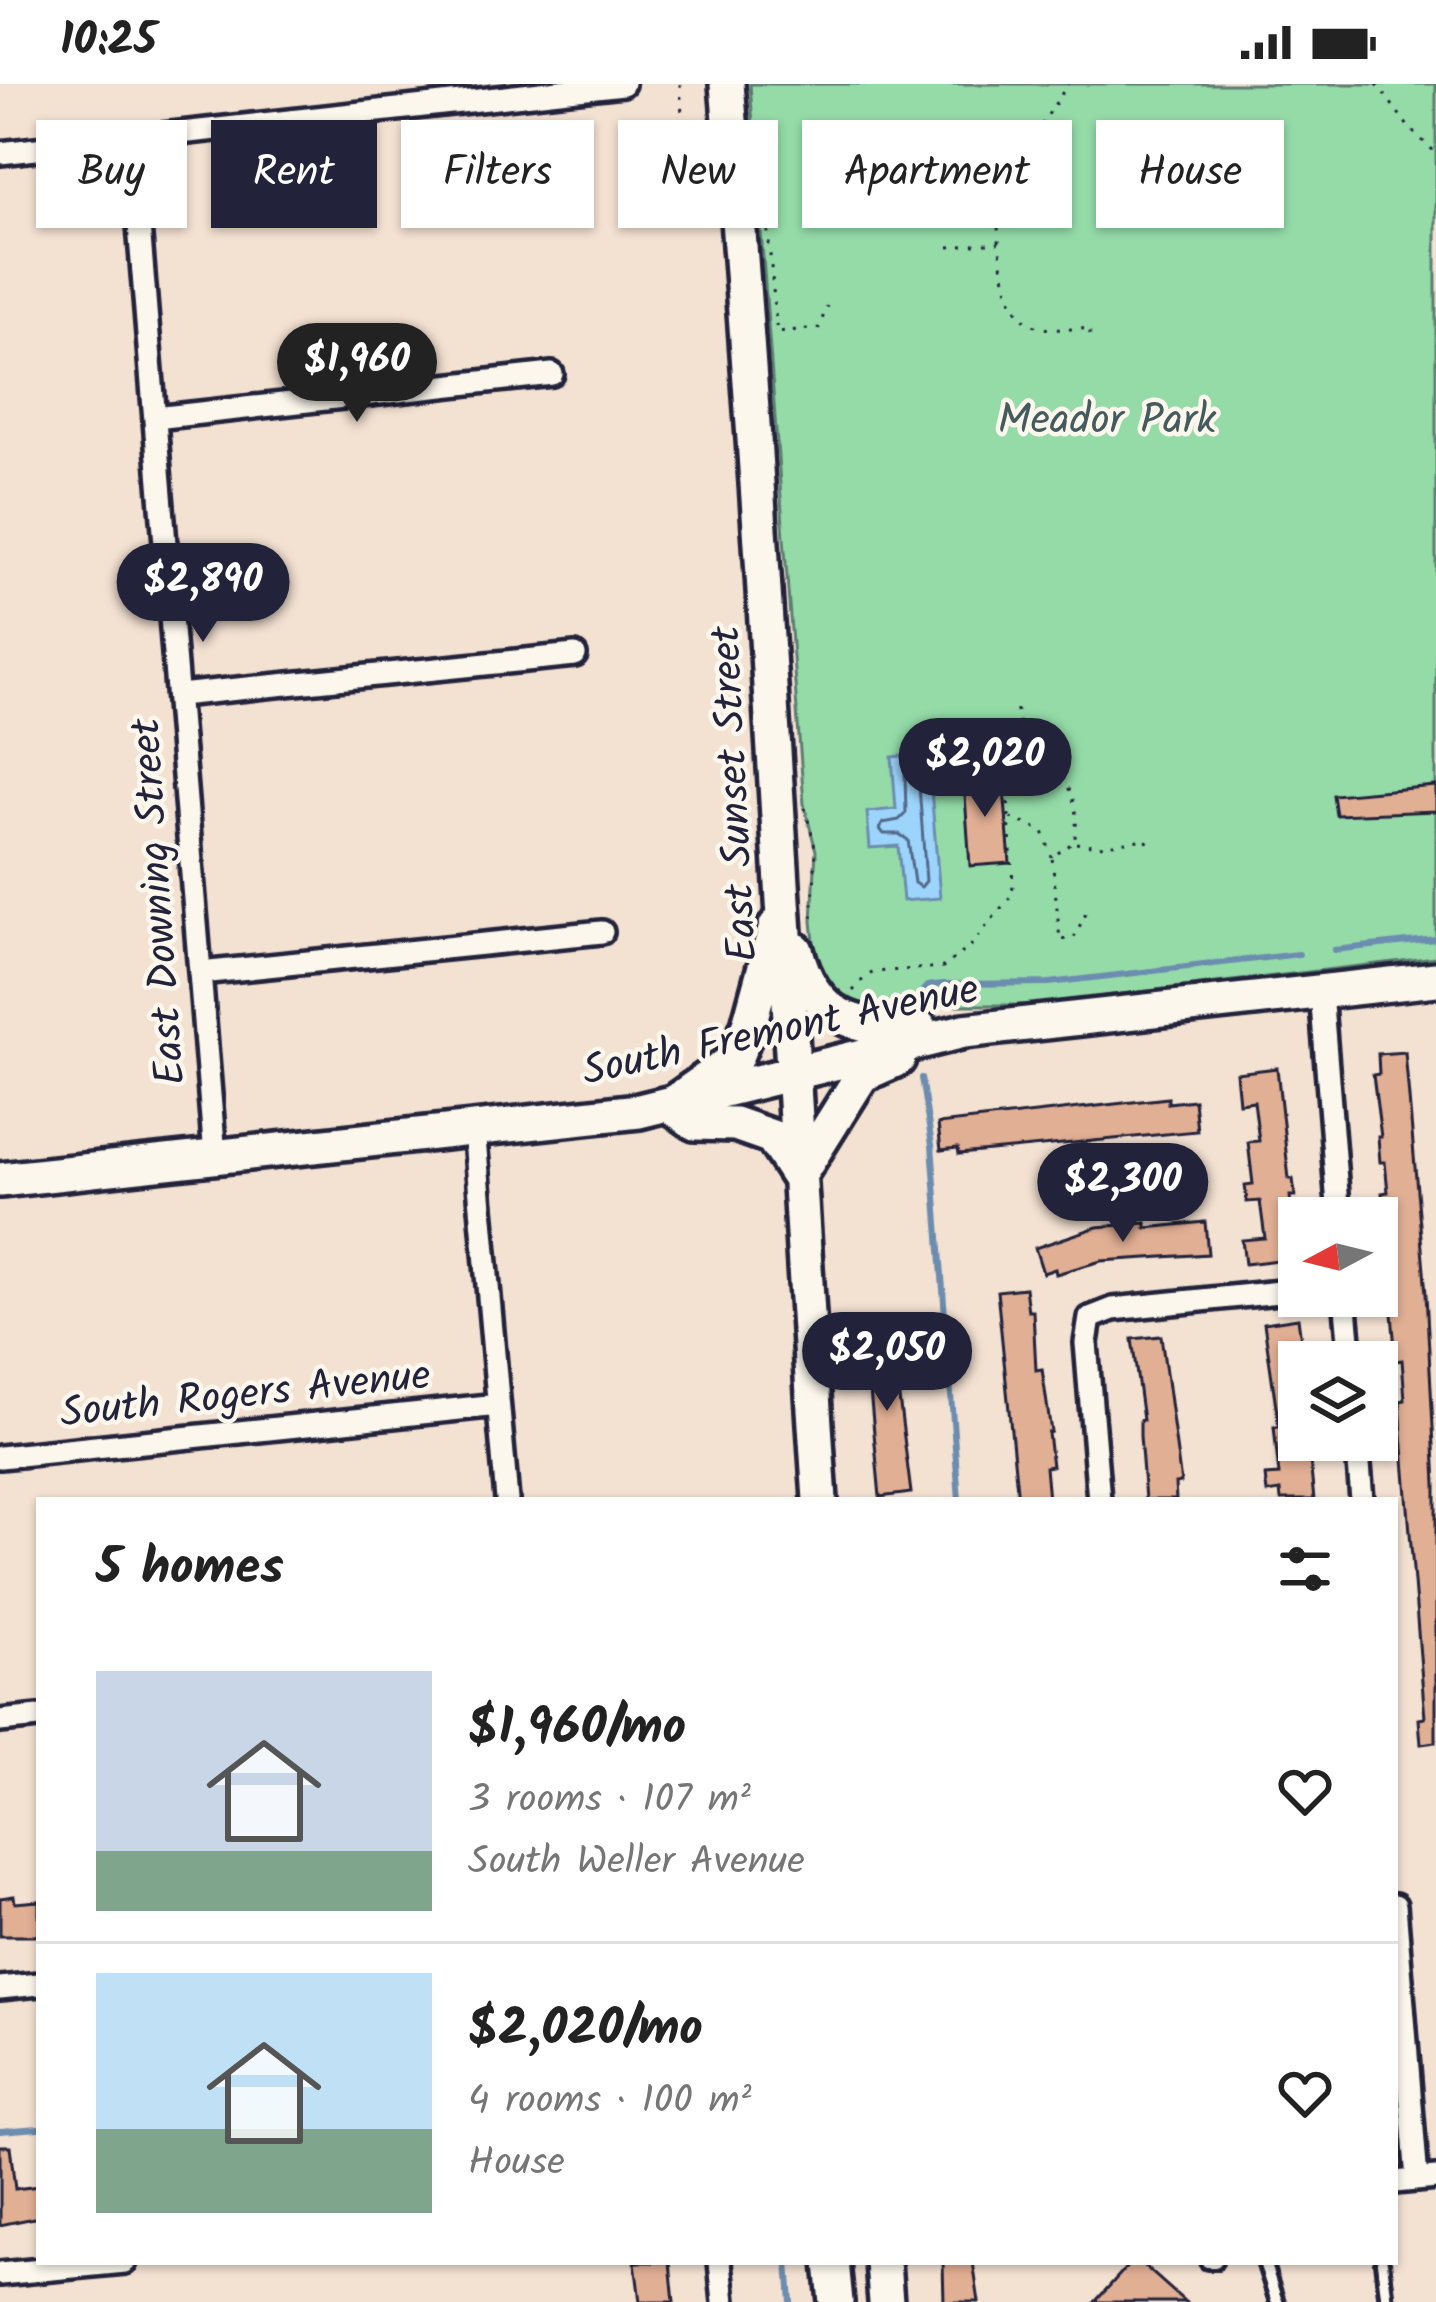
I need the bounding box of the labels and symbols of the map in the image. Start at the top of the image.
pin: $1,960 [259,323,455,425]
park label: Meador Park [998,388,1217,455]
pin: $2,890 [105,543,301,645]
street label: East Sunset Street [693,623,778,964]
street label: East Downing Street [113,715,206,1088]
pin: $2,020 [887,718,1083,820]
street label: South Fremont Avenue [576,957,985,1106]
pin: $2,300 [1025,1143,1221,1245]
north arrow [1278,1197,1398,1317]
pin: $2,050 [789,1312,985,1414]
street label: South Rogers Avenue [57,1343,434,1448]

